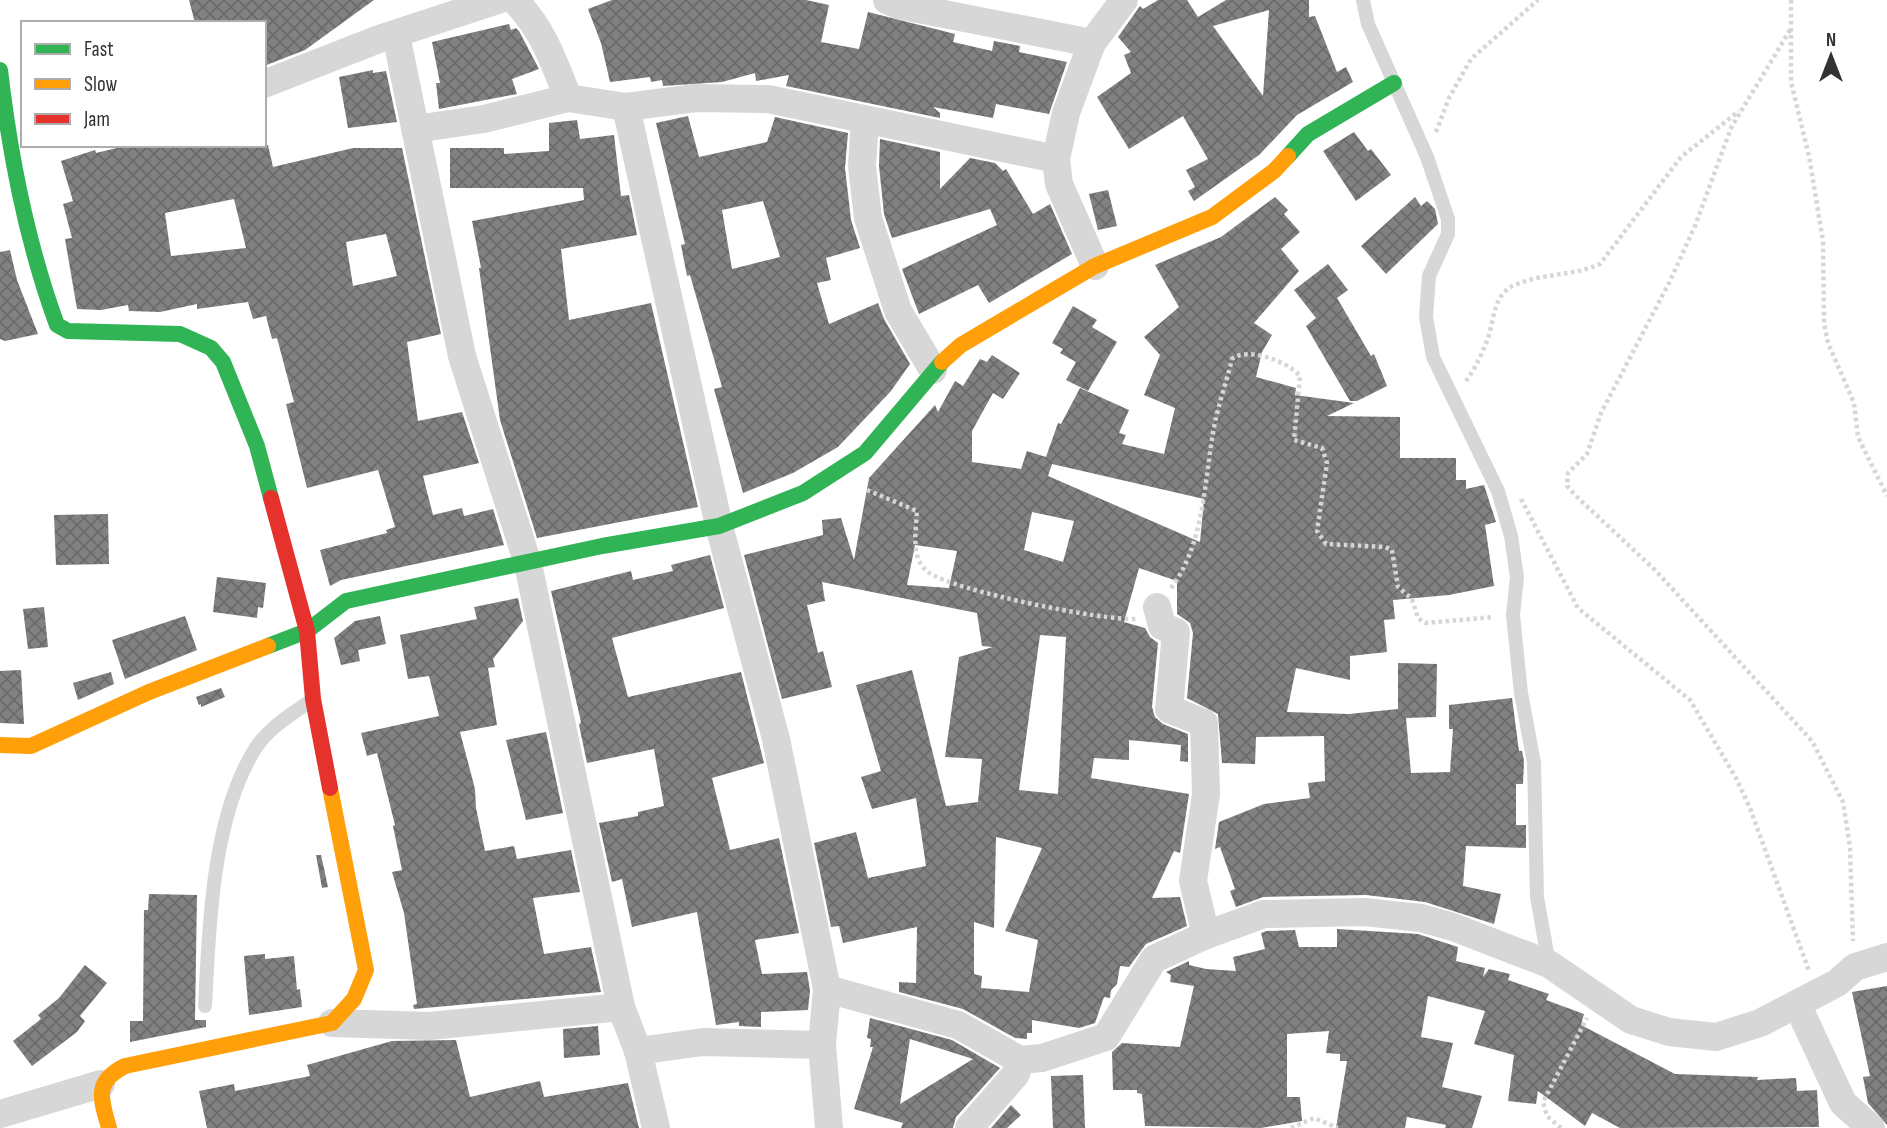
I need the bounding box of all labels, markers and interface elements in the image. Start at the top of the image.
legend [21,21,266,147]
north arrow [1796,21,1866,91]
text: N [1826,29,1836,52]
text: Fast [84,37,114,62]
text: Slow [84,72,118,97]
text: Jam [83,107,110,132]

